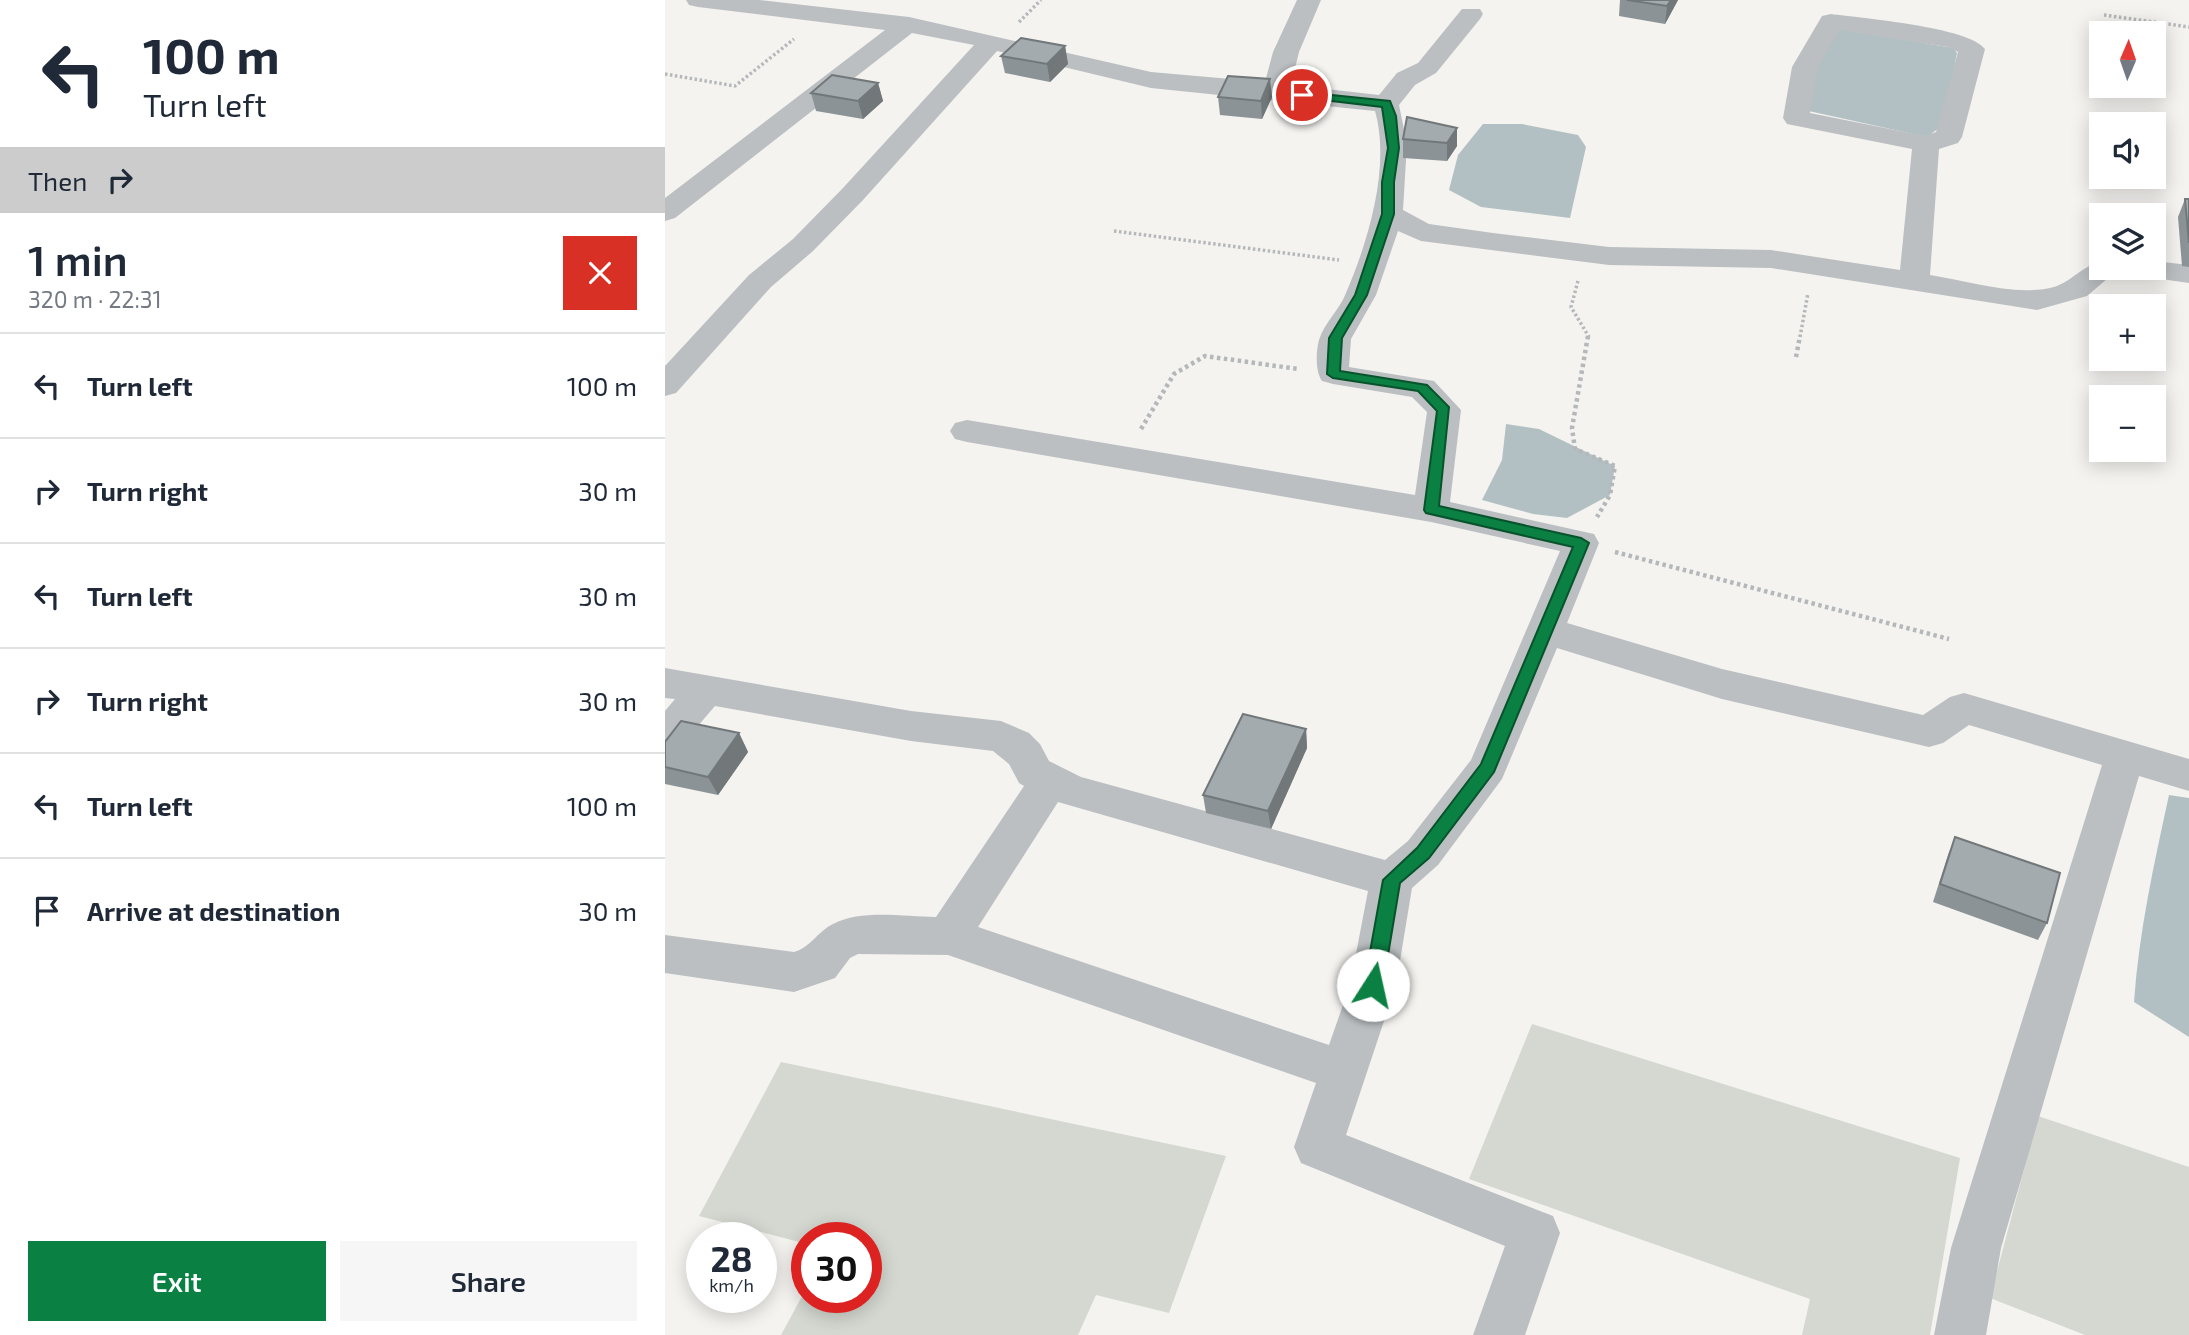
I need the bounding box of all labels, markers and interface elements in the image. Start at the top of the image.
north arrow [2089,21,2167,98]
map controls [2089,21,2166,462]
text: 100 m [143,25,280,84]
icon: left [28,28,119,119]
pin [1272,65,1332,125]
icon: arrive [1283,76,1321,114]
text: Turn left [143,85,267,123]
button: sound [2089,112,2166,189]
icon: right [101,161,139,199]
text: Then [28,165,87,196]
button: layers [2089,203,2166,280]
text: 1 min [28,234,128,284]
button: close [563,236,637,310]
text: 320 m · 22:31 [28,285,162,313]
button: + [2089,294,2166,371]
icon: left [28,367,66,405]
text: Turn left [87,370,193,401]
text: 100 m [567,370,637,401]
button: − [2089,385,2166,462]
icon: right [28,472,66,510]
text: Turn right [87,475,208,506]
text: 30 m [578,475,637,506]
icon: left [28,577,66,615]
text: Turn left [87,580,193,611]
text: 30 m [578,580,637,611]
icon: right [28,682,66,720]
text: Turn right [87,685,208,716]
text: 30 m [578,685,637,716]
icon: left [28,787,66,825]
text: Turn left [87,790,193,821]
text: 100 m [567,790,637,821]
icon: arrive [28,892,66,930]
text: Arrive at destination [87,895,340,926]
text: 30 m [578,895,637,926]
position arrow [1336,948,1410,1022]
speed limit sign: 30 [791,1222,882,1313]
text: 28 [710,1237,753,1279]
button: Exit [28,1241,326,1321]
button: Share [340,1241,637,1321]
text: km/h [709,1274,754,1296]

